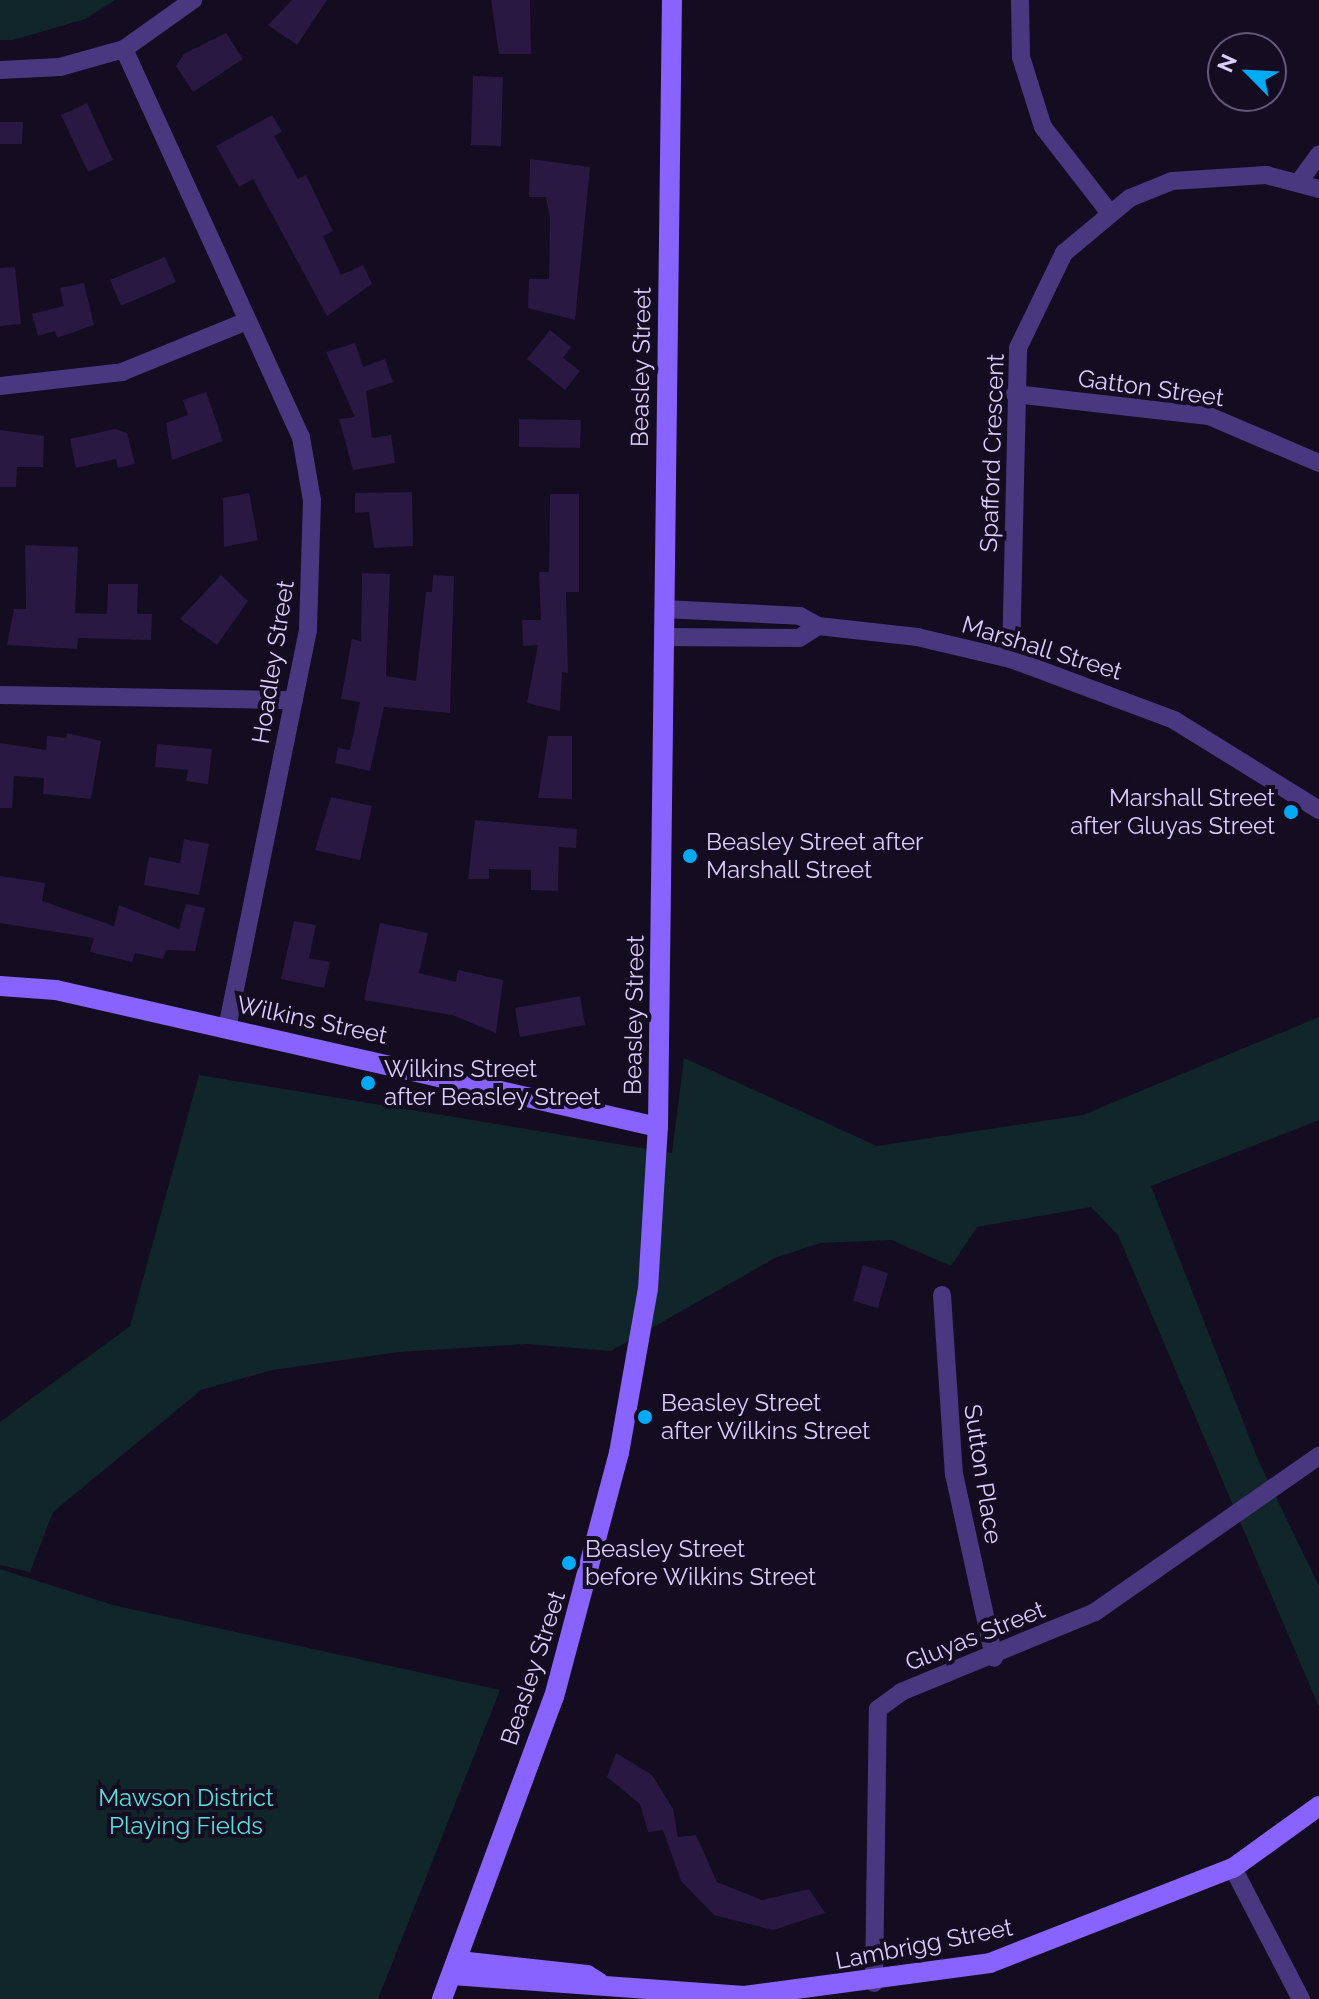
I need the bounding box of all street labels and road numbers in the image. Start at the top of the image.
street label: Beasley Street [625,286,657,448]
street label: Spafford Crescent [974,353,1010,553]
street label: Gatton Street [1076,364,1226,412]
street label: Hoadley Street [246,578,300,746]
street label: Marshall Street [958,610,1126,686]
street label: Beasley Street [618,934,650,1096]
street label: Wilkins Street [234,990,390,1050]
street label: Sutton Place [958,1402,1008,1546]
street label: Beasley Street [494,1587,572,1749]
street label: Gluyas Street [901,1595,1049,1677]
street label: Lambrigg Street [833,1913,1015,1975]

